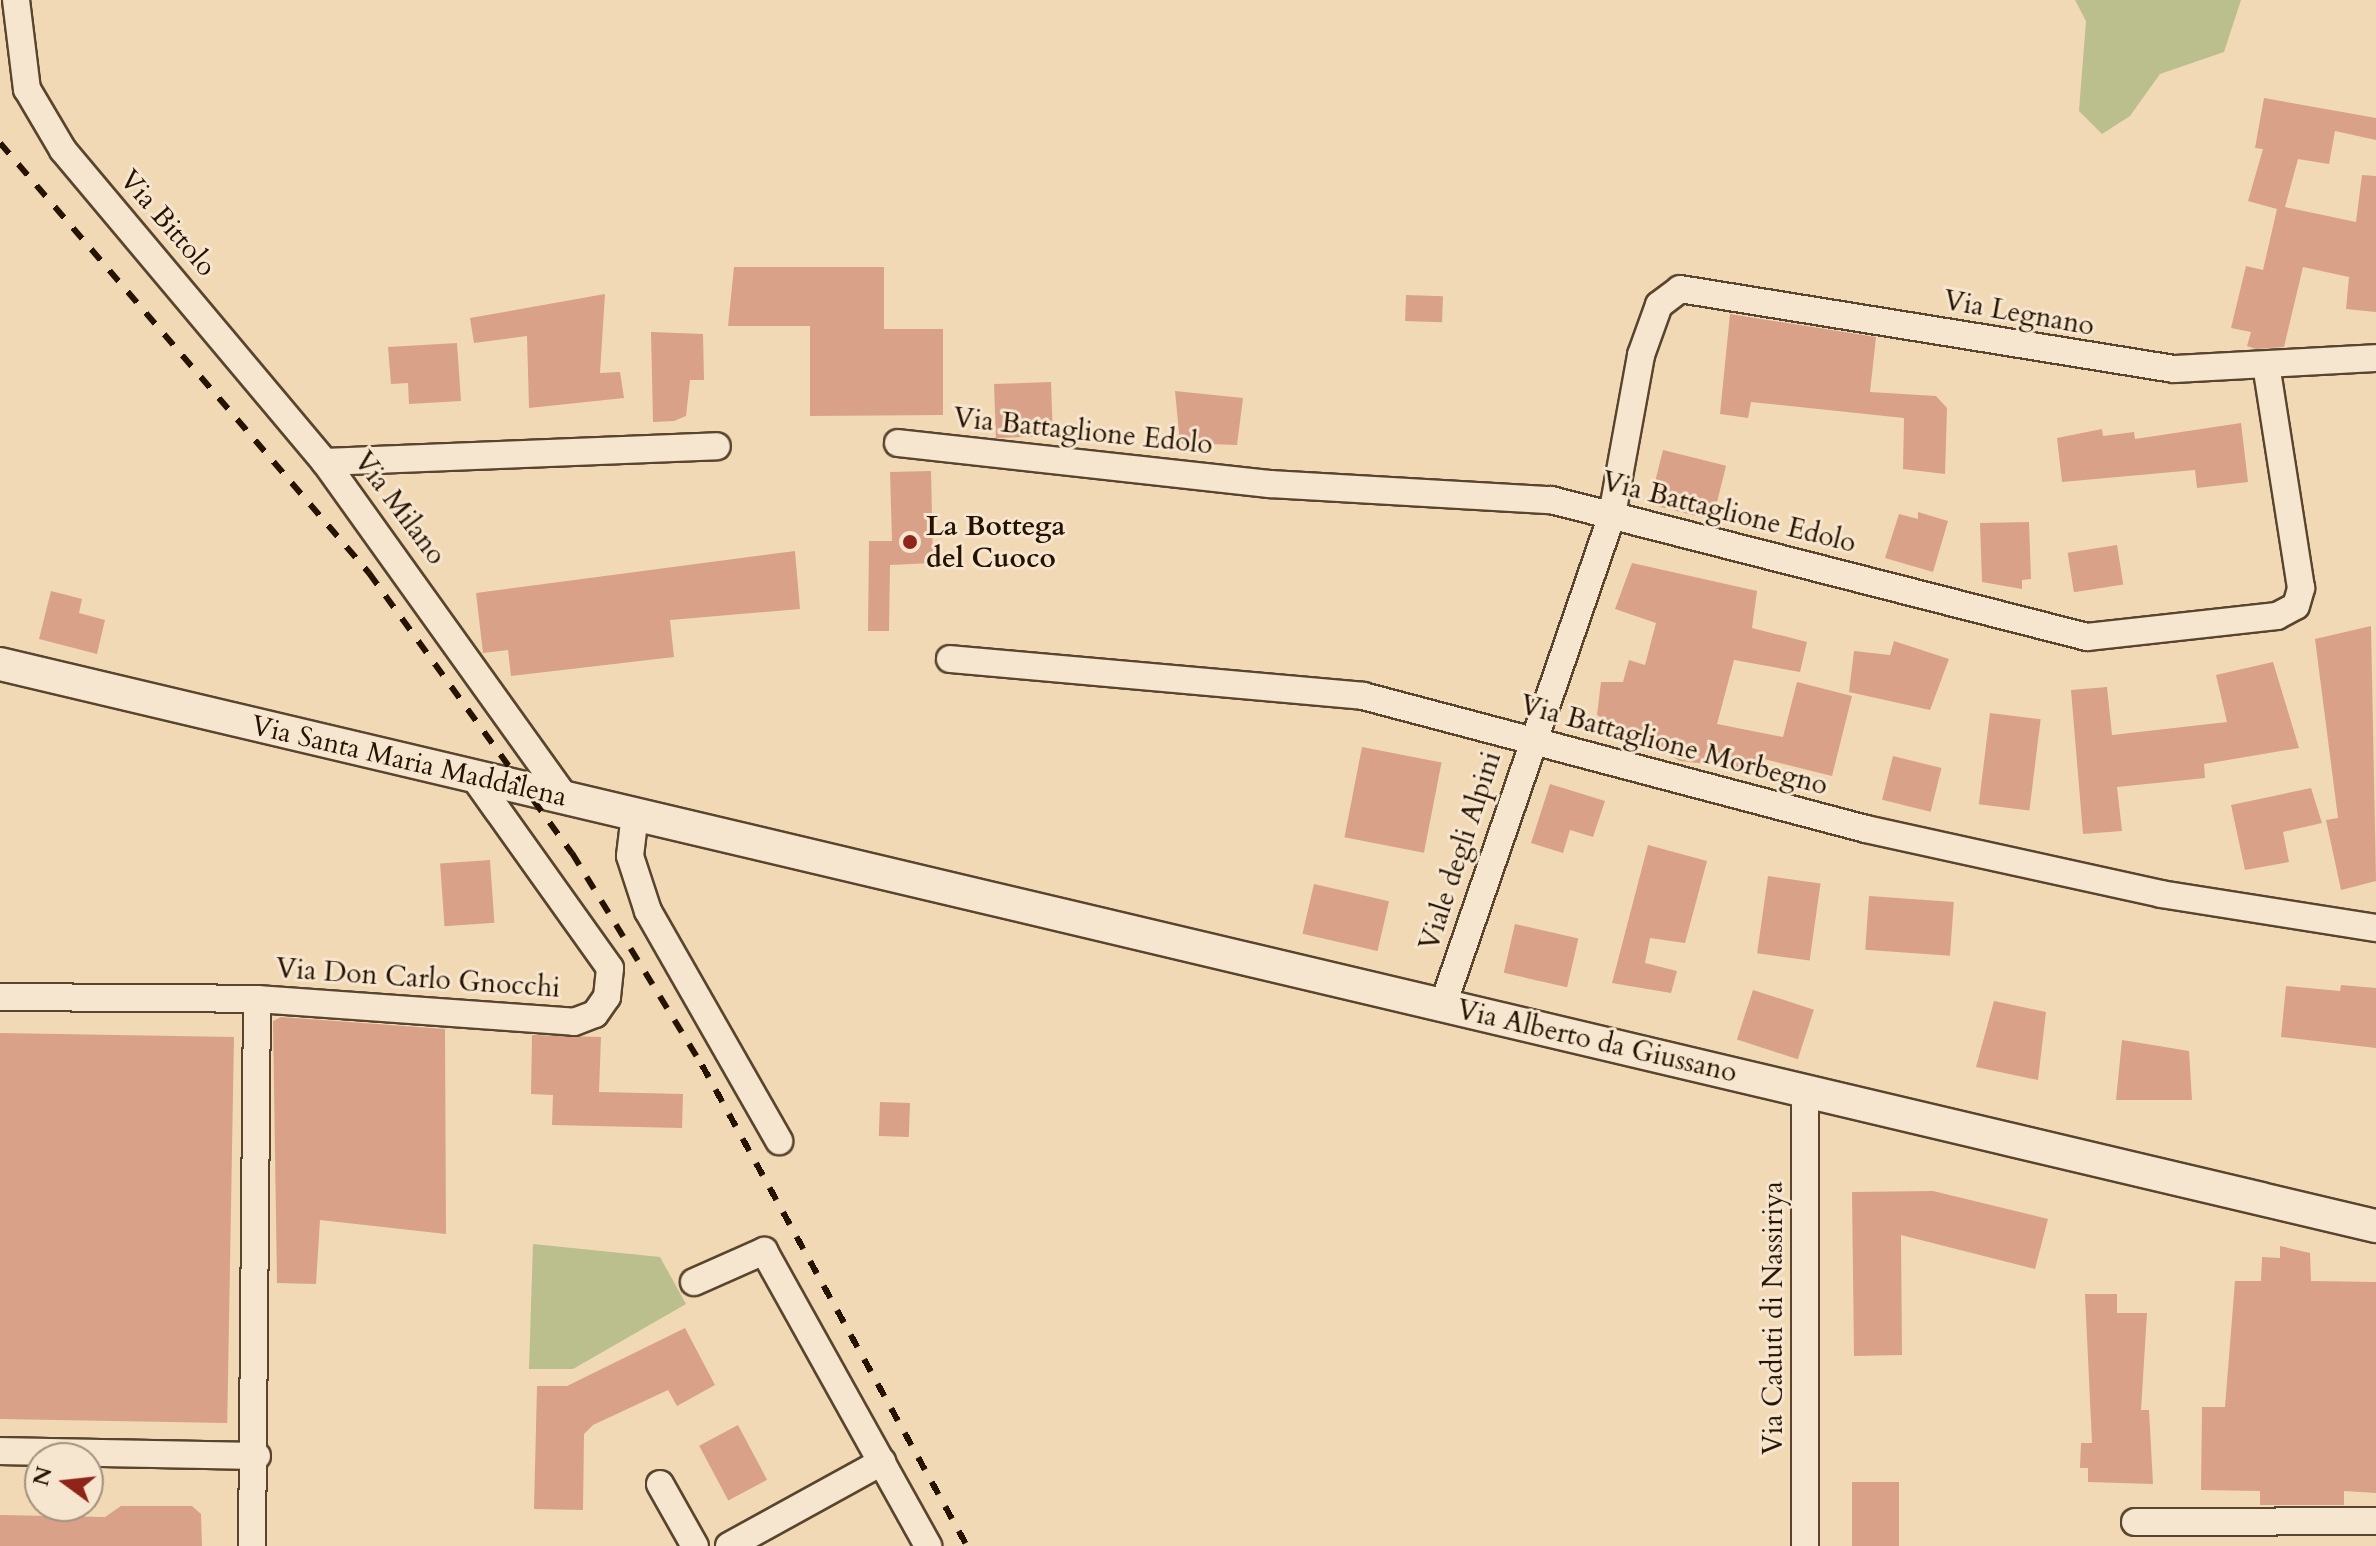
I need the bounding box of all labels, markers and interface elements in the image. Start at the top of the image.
street label: Via Bittolo [113,163,223,283]
street label: Via Legnano [1941,283,2097,343]
street label: Via Battaglione Edolo [952,401,1214,461]
street label: Via Milano [347,445,453,571]
street label: Via Battaglione Edolo [1599,464,1859,560]
place label: La Bottega del Cuoco [926,509,1065,575]
marker: La Bottega del Cuoco [901,533,919,551]
street label: Via Battaglione Morbegno [1516,688,1832,802]
street label: Via Santa Maria Maddalena [248,708,570,814]
street label: Viale degli Alpini [1412,747,1508,955]
street label: Via Don Carlo Gnocchi [275,951,561,1005]
street label: Via Alberto da Giussano [1454,992,1740,1090]
street label: Via Caduti di Nassiriya [1756,1181,1790,1455]
north arrow [24,1442,104,1522]
text: N [26,1463,60,1489]

